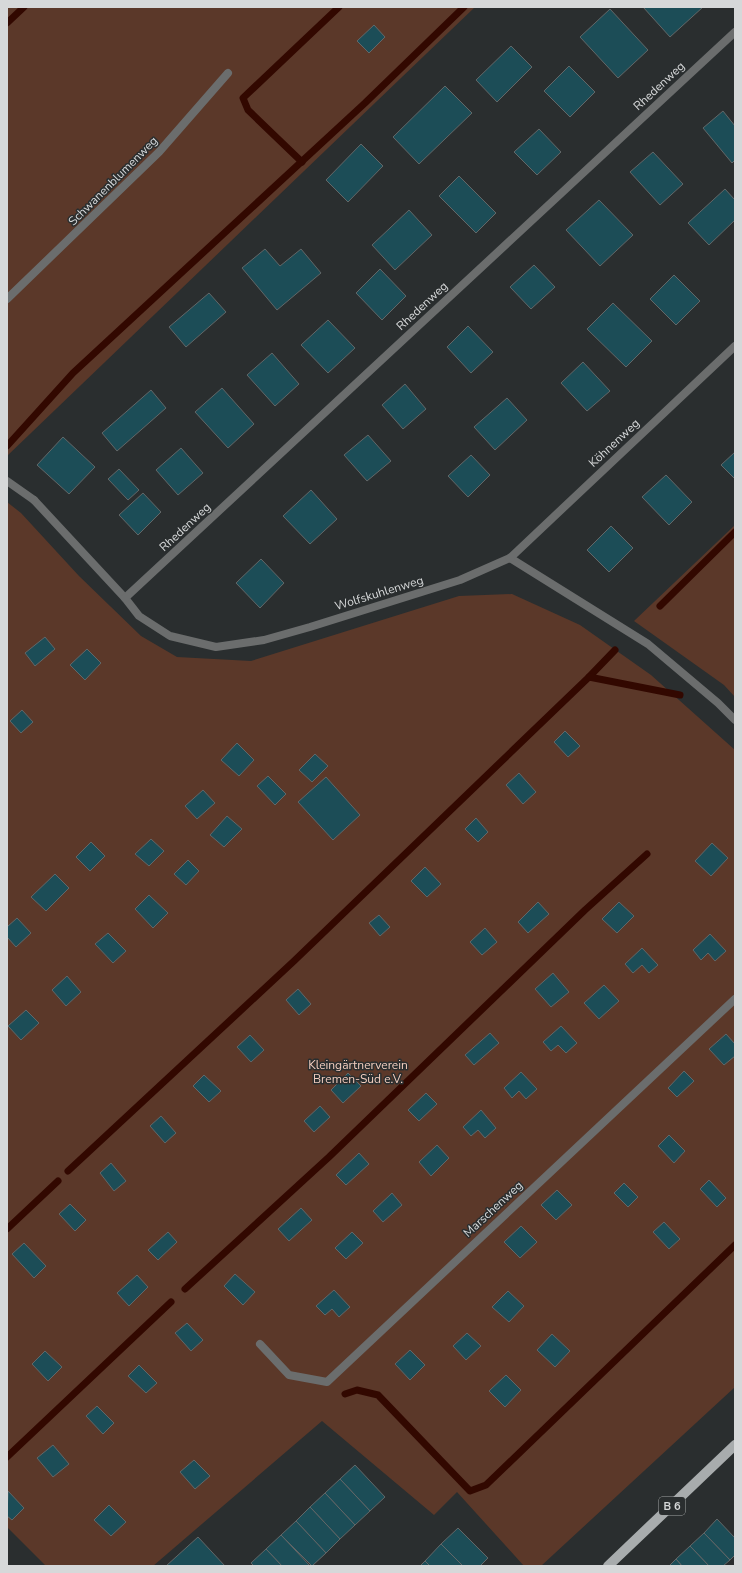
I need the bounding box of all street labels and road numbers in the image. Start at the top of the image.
street label: Rhedenweg [630,58,688,114]
street label: Schwanenblumenweg [65,133,161,229]
street label: Rhedenweg [393,278,451,334]
street label: Köhnenweg [585,415,643,471]
street label: Rhedenweg [156,499,214,555]
street label: Wolfskuhlenweg [333,572,425,614]
street label: Marschenweg [460,1177,526,1241]
road number: B 6 [659,1497,685,1515]

